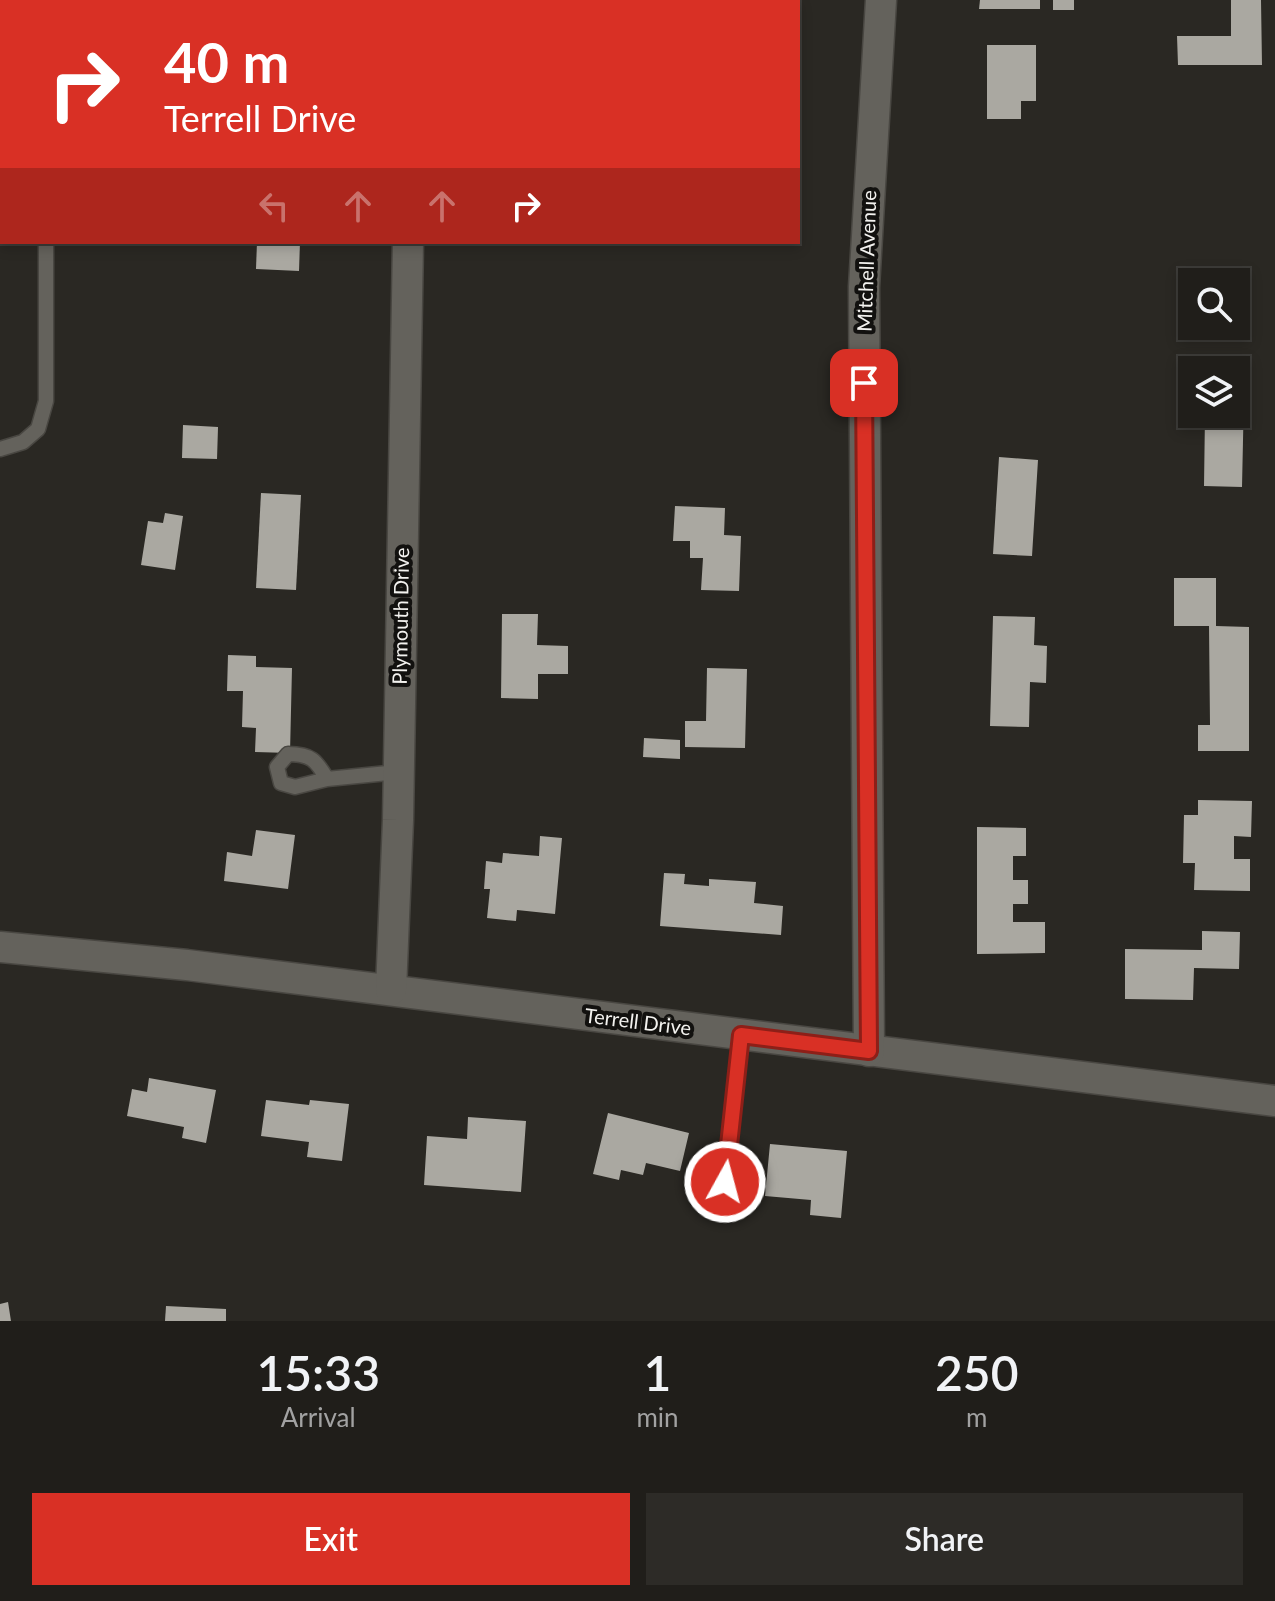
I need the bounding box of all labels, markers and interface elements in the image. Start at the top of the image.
text: 40 m [164,28,289,95]
icon: right [32,32,136,136]
text: Terrell Drive [164,96,356,140]
icon: left [252,184,296,228]
icon: ahead [336,184,380,228]
icon: ahead [420,184,464,228]
icon: right [504,184,548,228]
street label: Mitchell Avenue [852,190,880,332]
map controls [1178,268,1250,428]
button: search [1178,268,1250,340]
pin [830,349,898,417]
button: layers [1178,356,1250,428]
icon: arrive [842,361,886,405]
street label: Plymouth Drive [387,547,413,685]
street label: Terrell Drive [584,1003,693,1039]
position arrow [683,1140,767,1224]
text: 15:33 [256,1344,380,1401]
text: 1 [644,1344,671,1401]
text: 250 [935,1344,1019,1401]
text: Arrival [281,1401,356,1433]
text: min [636,1401,679,1433]
text: m [966,1401,987,1433]
button: Exit [32,1493,630,1585]
button: Share [646,1493,1243,1585]

